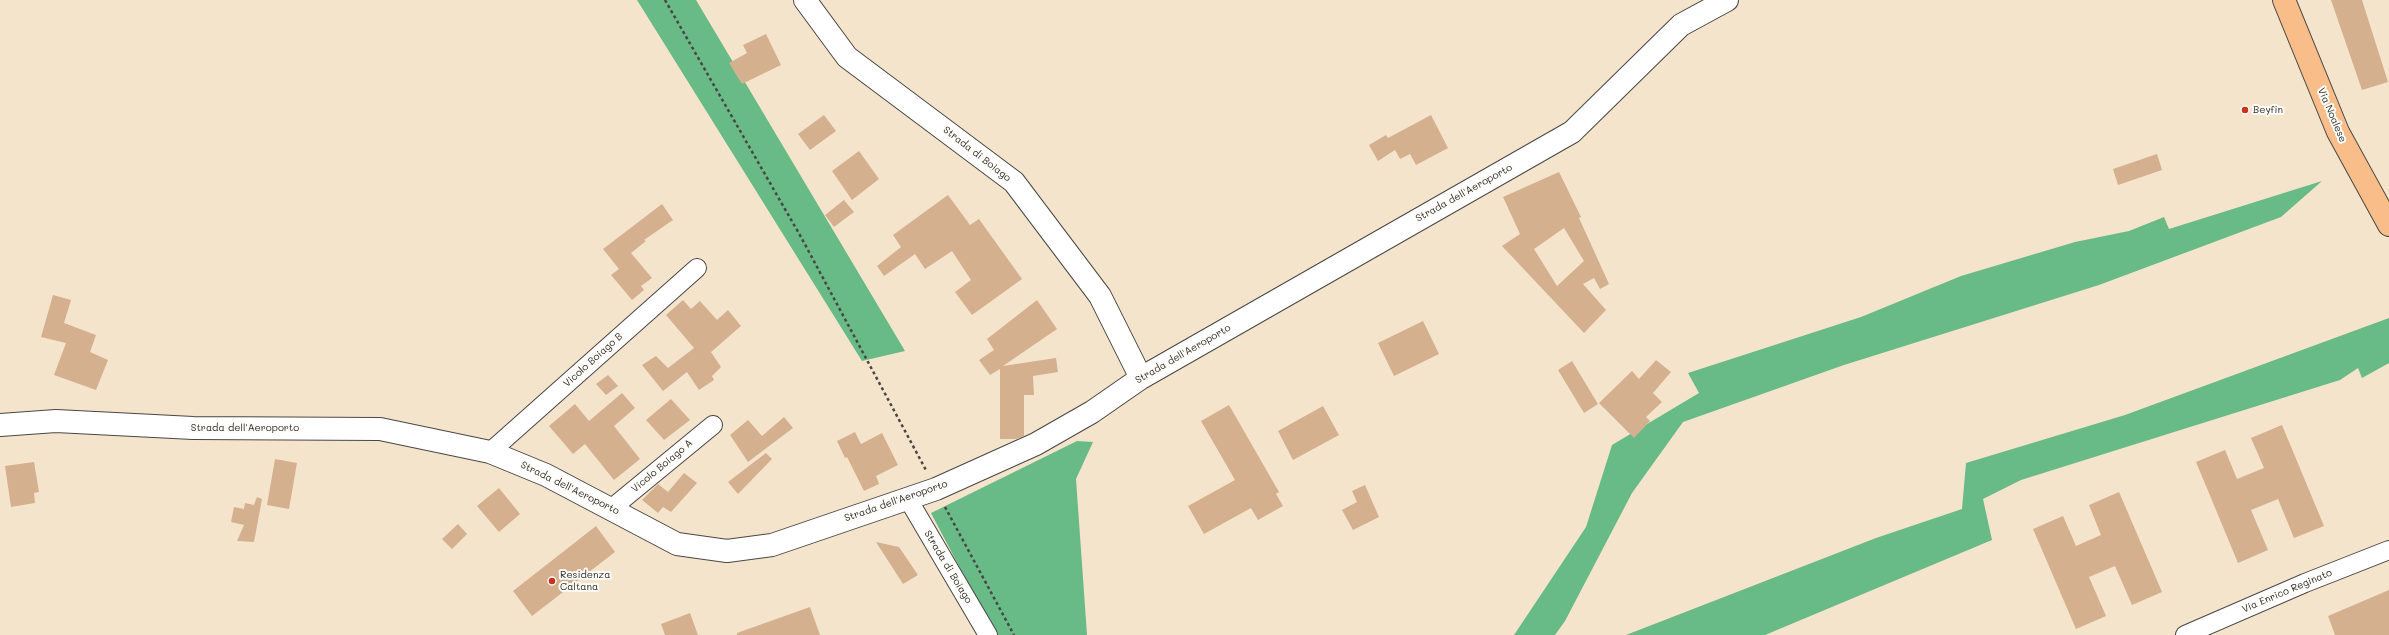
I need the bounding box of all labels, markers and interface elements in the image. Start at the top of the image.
street label: Via Noalese [2315,86,2349,144]
place label: Beyfin [2253,104,2283,116]
marker: Beyfin [2240,105,2250,115]
street label: Strada di Boiago [941,124,1013,184]
street label: Strada dell'Aeroporto [1414,161,1514,225]
street label: Strada dell'Aeroporto [1133,322,1233,386]
street label: Vicolo Boiago B [561,330,625,390]
street label: Strada dell'Aeroporto [191,422,299,434]
street label: Vicolo Boiago A [629,437,695,495]
street label: Strada dell'Aeroporto [519,459,621,517]
street label: Strada dell'Aeroporto [843,478,949,524]
street label: Strada di Boiago [922,528,974,606]
street label: Via Enrico Reginato [2240,567,2334,615]
place label: Residenza Caltana [560,569,610,592]
marker: Residenza Caltana [547,576,557,586]

